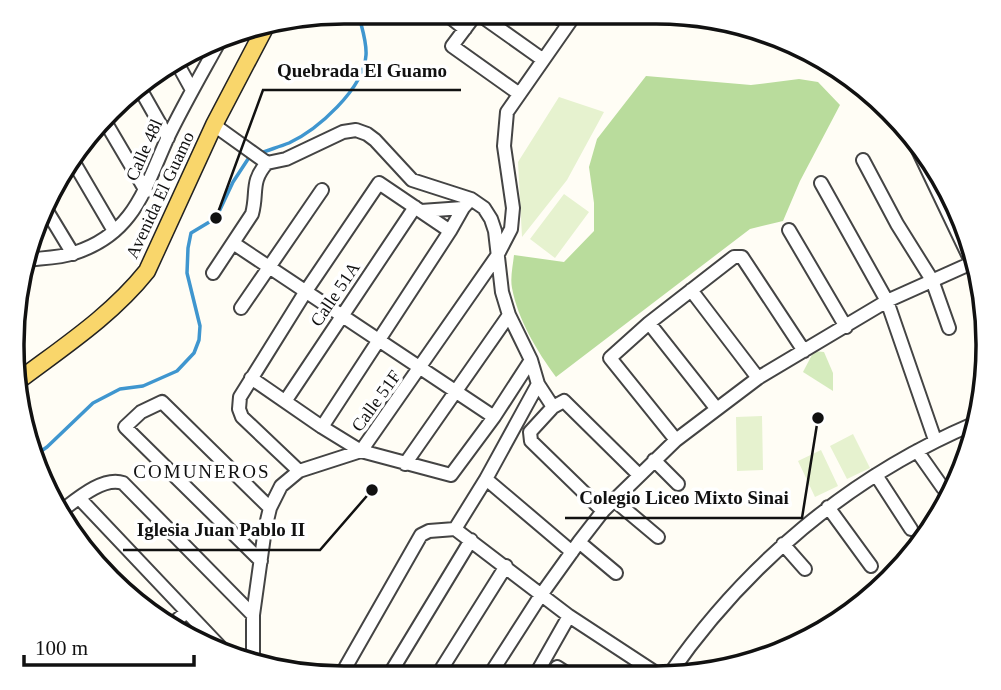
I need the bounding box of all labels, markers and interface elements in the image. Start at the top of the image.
callout: Quebrada El Guamo [263,50,461,90]
text: Quebrada El Guamo [277,60,447,81]
street label: Calle 48l [122,116,166,184]
street label: Avenida El Guamo [122,128,198,262]
street label: Calle 51A [306,258,364,330]
street label: Calle 51F [347,367,405,435]
district label: COMUNEROS [133,461,271,482]
callout: Colegio Liceo Mixto Sinai [565,478,802,518]
text: Colegio Liceo Mixto Sinai [579,487,789,508]
callout: Iglesia Juan Pablo II [123,510,320,550]
text: Iglesia Juan Pablo II [137,519,305,540]
scale bar [24,624,194,668]
text: 100 m [35,636,88,660]

